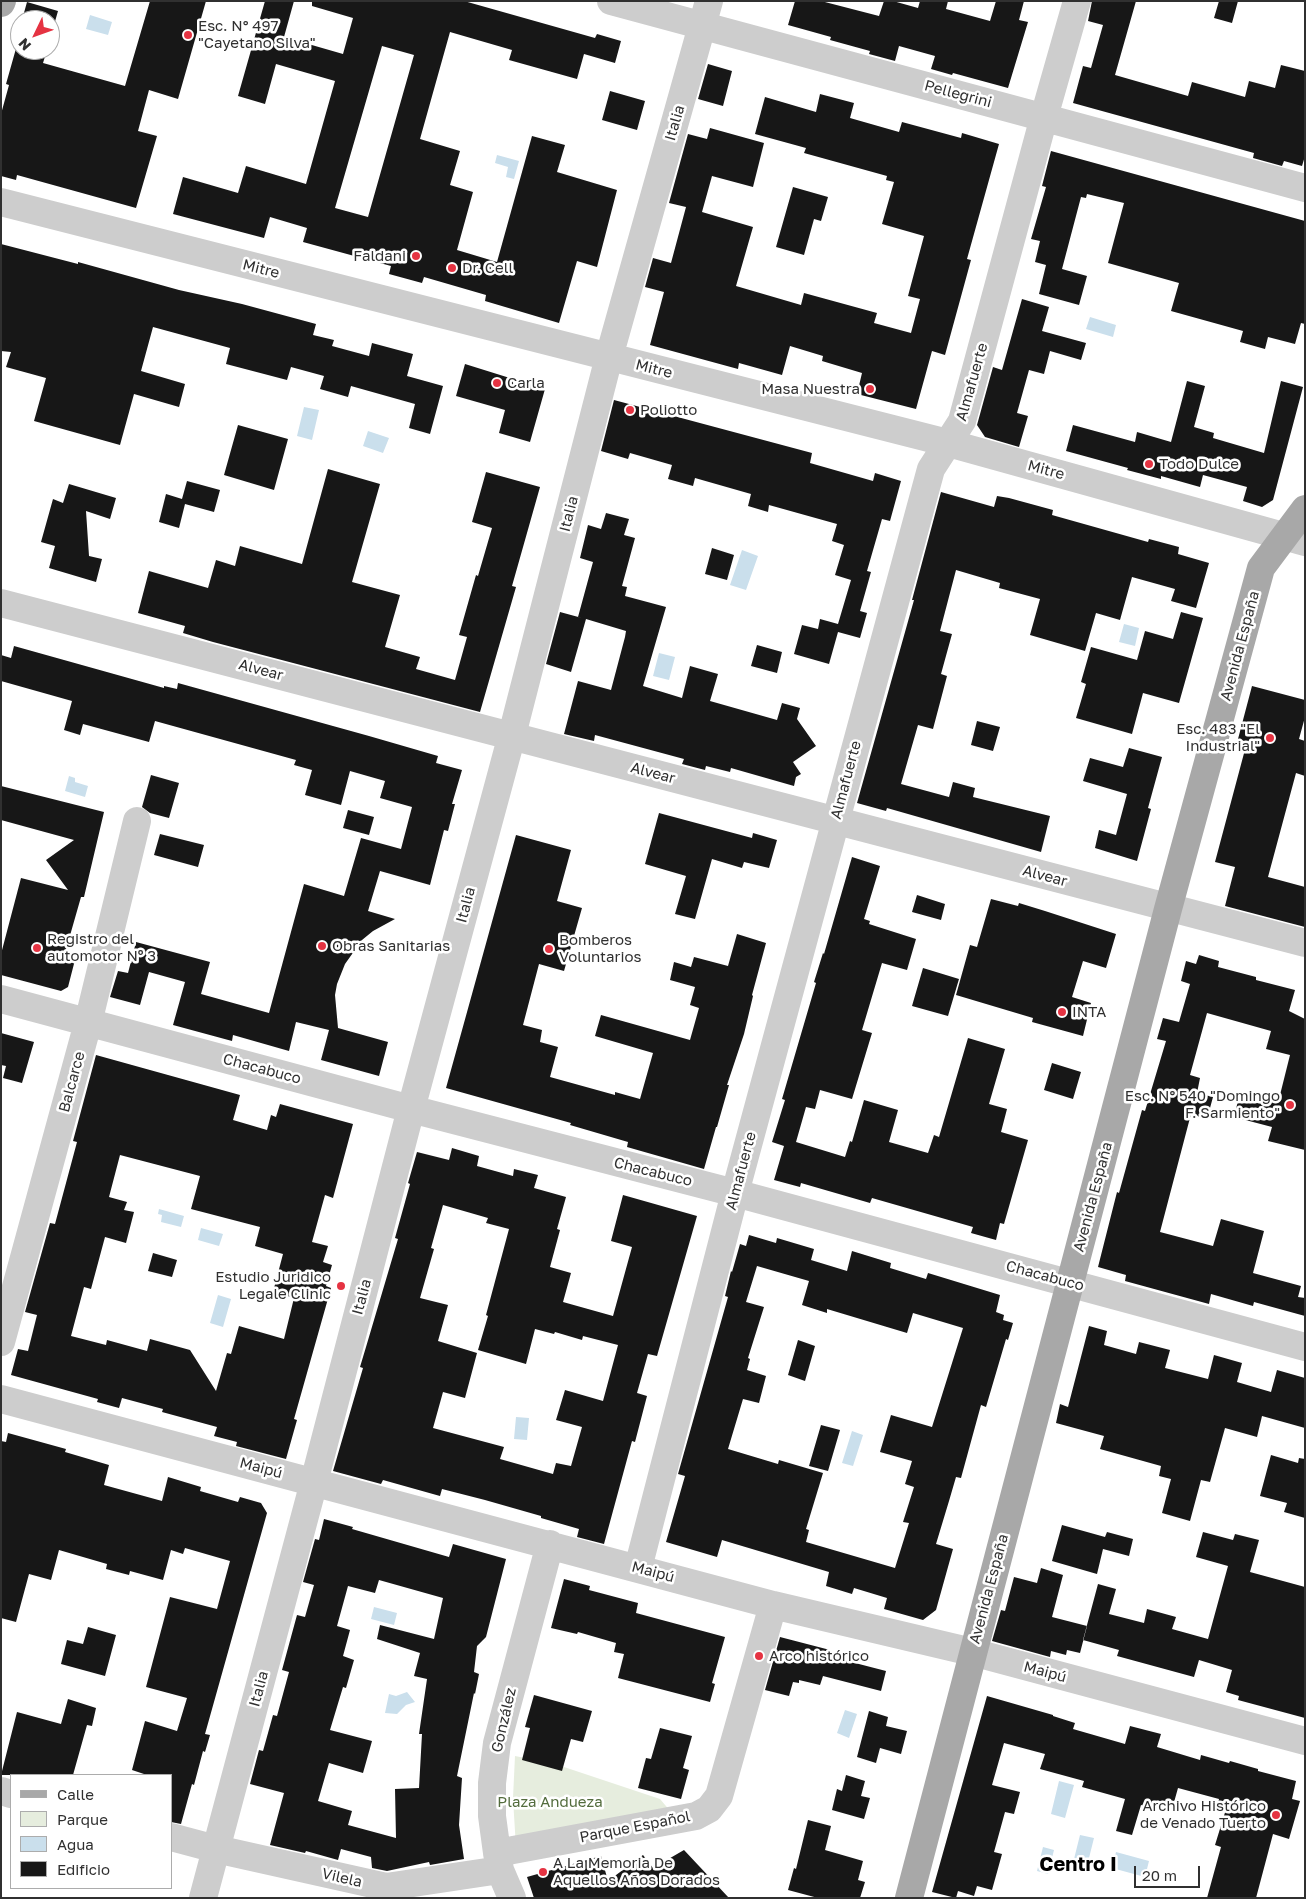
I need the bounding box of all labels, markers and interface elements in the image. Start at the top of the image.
north arrow [10,10,60,60]
place label: Esc. N° 497 "Cayetano Silva" [198,17,316,52]
marker: Esc. N° 497 "Cayetano Silva" [182,29,194,41]
text: N [14,35,34,54]
street label: Pellegrini [922,76,994,112]
street label: Italia [661,103,689,143]
place label: Faldani [353,247,406,265]
marker: Faldani [410,250,422,262]
street label: Mitre [241,256,281,282]
place label: Dr. Cell [462,259,513,277]
marker: Dr. Cell [446,262,458,274]
street label: Almafuerte [952,341,992,423]
street label: Mitre [634,356,674,382]
place label: Carla [507,374,545,392]
marker: Carla [491,377,503,389]
place label: Masa Nuestra [761,380,860,398]
marker: Masa Nuestra [864,383,876,395]
place label: Poliotto [640,401,697,419]
marker: Poliotto [624,404,636,416]
place label: Todo Dulce [1159,455,1239,473]
street label: Mitre [1026,456,1066,484]
marker: Todo Dulce [1143,458,1155,470]
street label: Italia [556,494,582,534]
street label: Avenida España [1217,589,1263,703]
street label: Alvear [237,655,285,685]
place label: Esc. 483 "El Industrial" [1176,720,1260,755]
marker: Esc. 483 "El Industrial" [1264,732,1276,744]
street label: Almafuerte [827,739,865,821]
street label: Alvear [629,758,677,788]
street label: Alvear [1021,861,1069,891]
street label: Italia [453,885,479,925]
place label: Registro del automotor Nº 3 [47,930,156,965]
place label: Bomberos Voluntarios [559,931,641,966]
place label: Obras Sanitarias [332,937,450,955]
marker: Obras Sanitarias [316,940,328,952]
marker: Registro del automotor Nº 3 [31,942,43,954]
marker: Bomberos Voluntarios [543,943,555,955]
place label: INTA [1072,1003,1106,1021]
marker: INTA [1056,1006,1068,1018]
street label: Balcarce [55,1050,89,1114]
street label: Chacabuco [221,1050,303,1088]
place label: Esc. N° 540 "Domingo F. Sarmiento" [1125,1087,1280,1122]
marker: Esc. N° 540 "Domingo F. Sarmiento" [1284,1099,1296,1111]
street label: Almafuerte [722,1130,760,1212]
street label: Avenida España [1070,1140,1116,1254]
street label: Chacabuco [612,1154,694,1190]
street label: Chacabuco [1004,1257,1086,1295]
place label: Estudio Juridico Legale Clinic [215,1268,331,1303]
street label: Italia [349,1277,375,1317]
marker: Estudio Juridico Legale Clinic [335,1280,347,1292]
street label: Maipú [238,1454,284,1482]
street label: Avenida España [966,1532,1012,1646]
street label: Maipú [630,1558,676,1586]
place label: Arco histórico [769,1647,869,1665]
marker: Arco histórico [753,1650,765,1662]
street label: Maipú [1022,1658,1068,1686]
street label: Italia [246,1669,272,1709]
street label: González [488,1686,520,1754]
legend [10,1774,172,1889]
text: Calle [57,1785,94,1803]
park label: Plaza Andueza [497,1793,603,1811]
place label: Archivo Histórico de Venado Tuerto [1140,1797,1266,1832]
street label: Parque Español [578,1807,692,1847]
marker: Archivo Histórico de Venado Tuerto [1270,1809,1282,1821]
text: Parque [57,1810,108,1828]
text: Agua [57,1835,94,1853]
district label: Centro I [1039,1853,1117,1877]
place label: A La Memoria De Aquellos Años Dorados [553,1854,720,1889]
scale bar [1136,1856,1202,1888]
text: Edificio [57,1860,110,1878]
street label: Vilela [320,1865,364,1891]
marker: A La Memoria De Aquellos Años Dorados [537,1866,549,1878]
text: 20 m [1142,1866,1177,1884]

